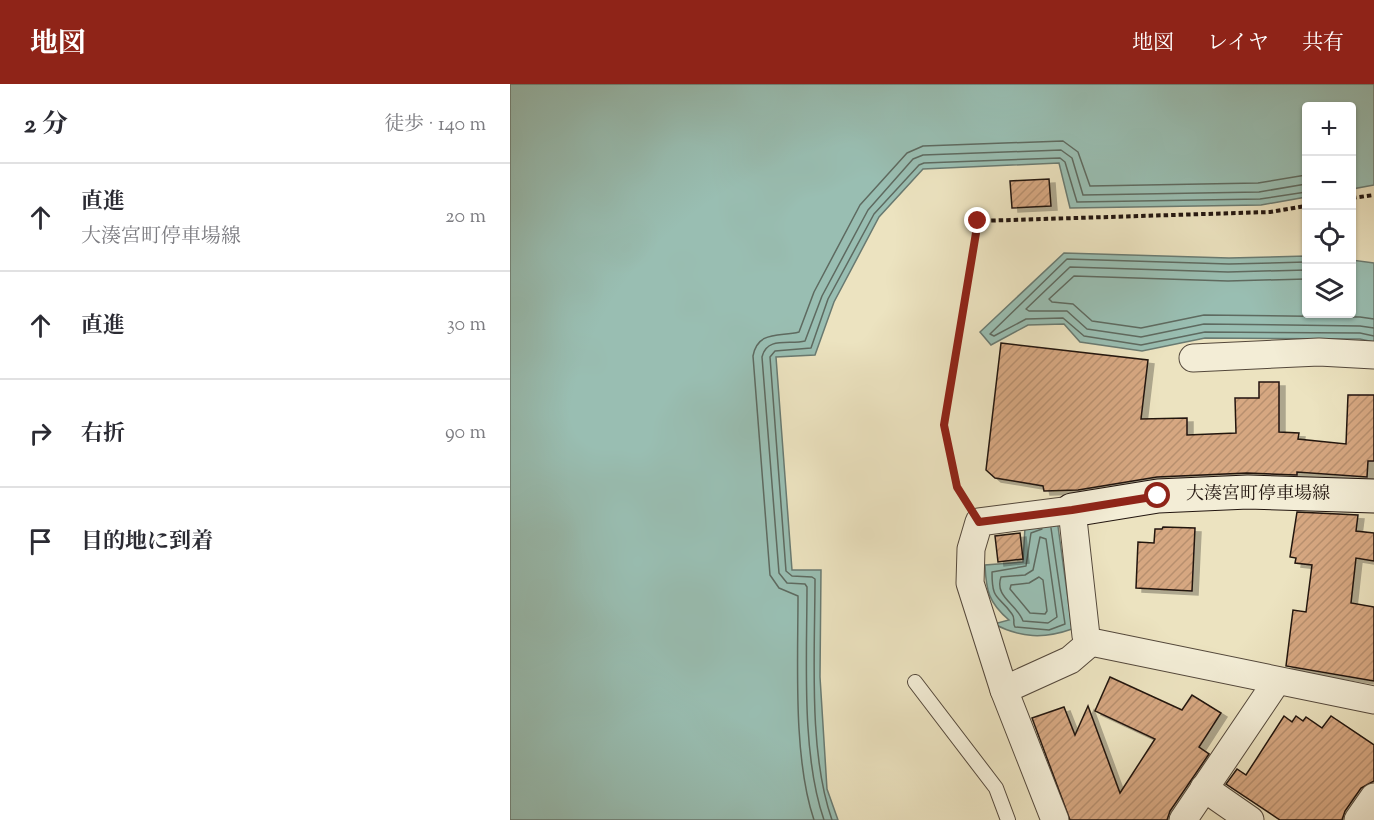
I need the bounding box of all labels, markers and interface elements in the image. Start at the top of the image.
text: 地図 [30,25,86,65]
text: 地図 [1132,29,1174,59]
text: レイヤ [1207,29,1269,59]
text: 共有 [1302,29,1344,59]
map controls [1302,102,1356,318]
button: + [1302,102,1356,156]
text: 2 分 [24,107,68,144]
text: 徒歩 · 140 m [384,111,486,140]
button: − [1302,156,1356,210]
text: 直進 [81,187,125,219]
icon: ahead [24,201,57,234]
text: 20 m [445,203,486,232]
route end [964,207,990,233]
button: locate [1302,210,1356,264]
text: 大湊宮町停車場線 [81,223,241,252]
button: layers [1302,264,1356,318]
icon: ahead [24,309,57,342]
text: 直進 [81,311,125,343]
text: 30 m [447,311,486,340]
icon: right [24,417,57,450]
text: 右折 [81,419,125,451]
text: 90 m [445,419,486,448]
route start [1144,482,1170,508]
street label: 大湊宮町停車場線 [1186,482,1330,508]
icon: arrive [24,525,57,558]
text: 目的地に到着 [81,527,213,559]

